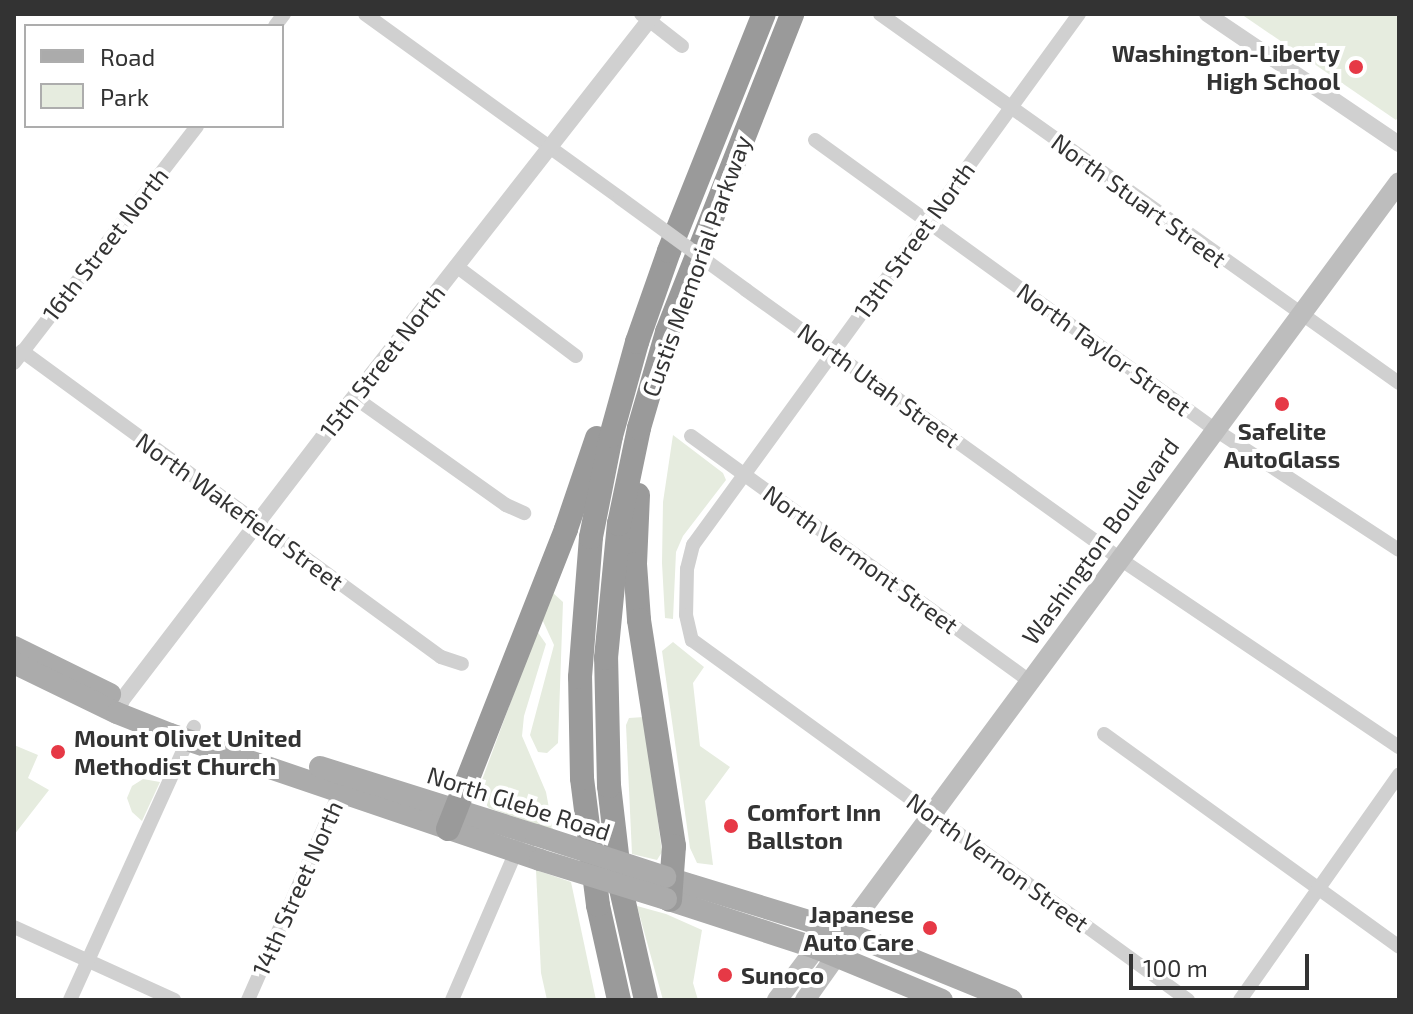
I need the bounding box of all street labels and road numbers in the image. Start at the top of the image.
street label: North Stuart Street [1046,127,1232,273]
street label: Custis Memorial Parkway [635,131,757,401]
street label: 13th Street North [847,156,981,324]
street label: 16th Street North [36,161,174,327]
street label: North Taylor Street [1011,276,1197,422]
street label: 15th Street North [313,279,451,443]
street label: North Utah Street [793,317,965,453]
street label: North Wakefield Street [131,426,349,596]
street label: Washington Boulevard [1015,432,1185,650]
street label: North Vermont Street [758,478,964,640]
street label: North Glebe Road [424,760,614,846]
street label: North Vernon Street [901,786,1095,938]
street label: 14th Street North [246,796,348,980]

